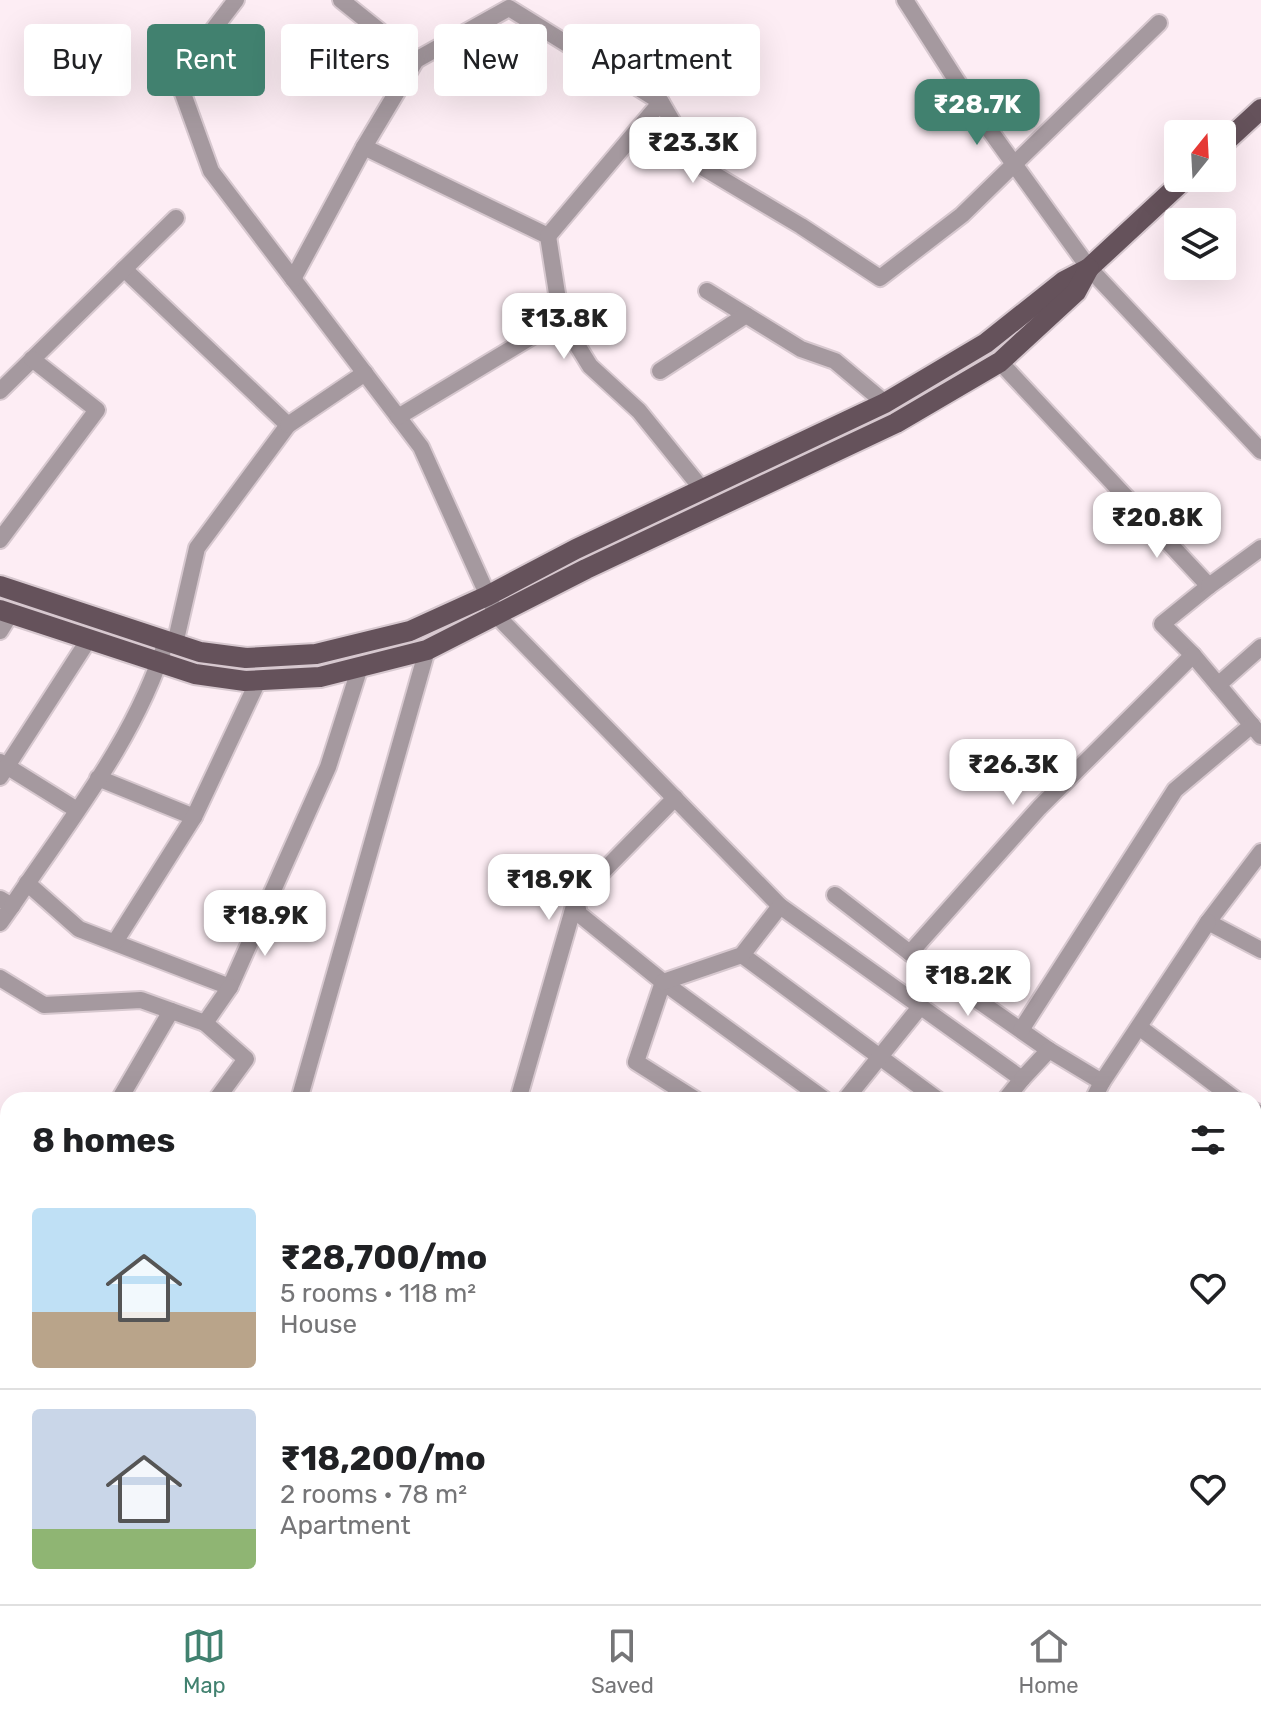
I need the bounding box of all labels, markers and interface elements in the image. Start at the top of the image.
chip: Buy [24,24,131,96]
chip: Rent [147,24,265,96]
chip: Filters [281,24,418,96]
chip: New [434,24,547,96]
chip: Apartment [563,24,760,96]
pin: ₹28.7K [912,79,1042,147]
text: ₹28.7K [933,89,1021,120]
pin: ₹23.3K [628,117,758,185]
north arrow [1164,120,1236,192]
map controls [1164,120,1236,280]
text: ₹23.3K [647,127,739,158]
button: layers [1164,208,1236,280]
pin: ₹13.8K [499,293,629,361]
text: ₹13.8K [520,303,608,334]
pin: ₹20.8K [1092,492,1222,560]
text: ₹20.8K [1111,502,1203,533]
pin: ₹26.3K [948,739,1078,807]
text: ₹26.3K [967,749,1059,780]
pin: ₹18.9K [484,854,614,922]
text: ₹18.9K [506,864,592,895]
pin: ₹18.9K [200,890,330,958]
text: ₹18.9K [222,900,308,931]
pin: ₹18.2K [903,950,1033,1018]
text: ₹18.2K [924,960,1012,991]
icon: filters [1186,1118,1230,1162]
text: 8 homes [32,1120,175,1161]
text: ₹28,700/mo [280,1237,487,1278]
icon: home [96,1240,192,1336]
icon: heart [1186,1266,1230,1310]
text: 5 rooms · 118 m² [280,1278,476,1309]
text: House [280,1309,357,1340]
text: ₹18,200/mo [280,1438,486,1479]
icon: home [96,1441,192,1537]
icon: heart [1186,1467,1230,1511]
text: 2 rooms · 78 m² [280,1479,467,1510]
text: Apartment [280,1510,411,1541]
tab: Map [182,1624,226,1699]
tab: Saved [591,1624,654,1699]
tab: Home [1018,1624,1079,1699]

